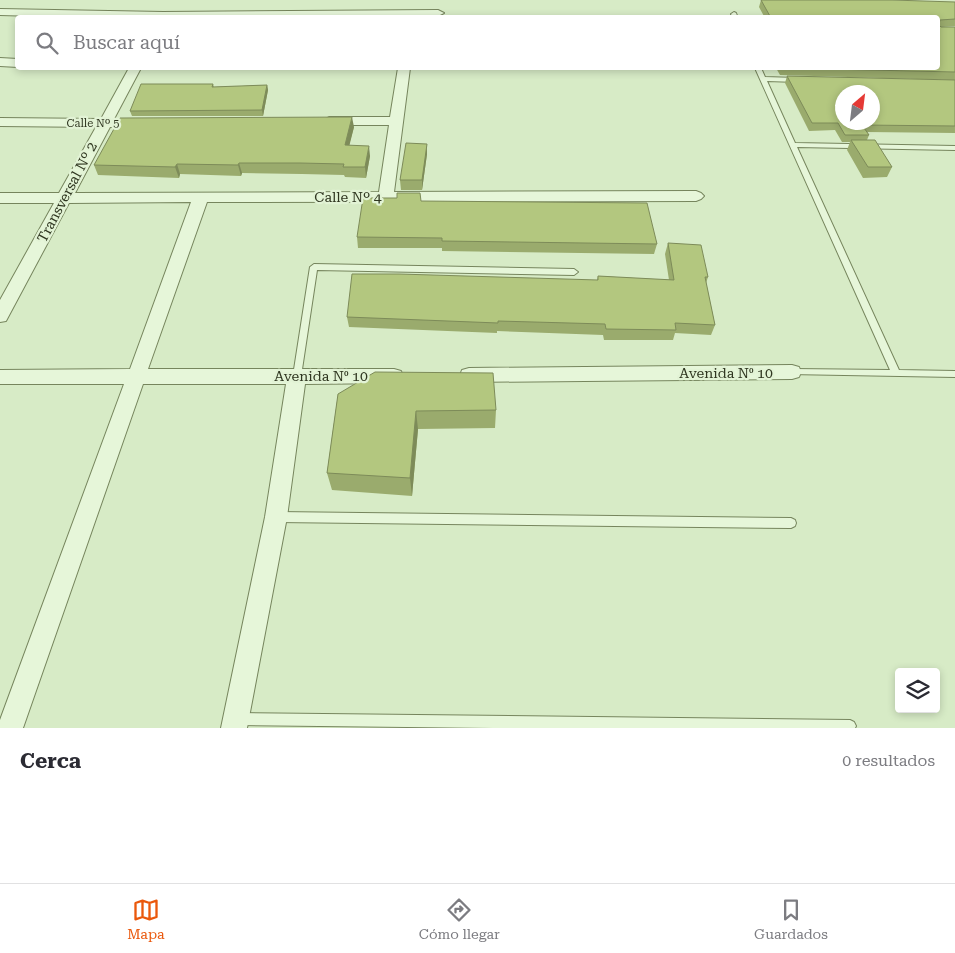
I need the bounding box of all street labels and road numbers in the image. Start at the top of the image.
street label: Calle Nº 5 [67,117,119,130]
street label: Transversal Nº 2 [34,139,100,245]
street label: Calle Nº 4 [314,189,382,205]
street label: Avenida N⁰ 10 [679,365,773,381]
street label: Avenida N⁰ 10 [274,368,368,384]

